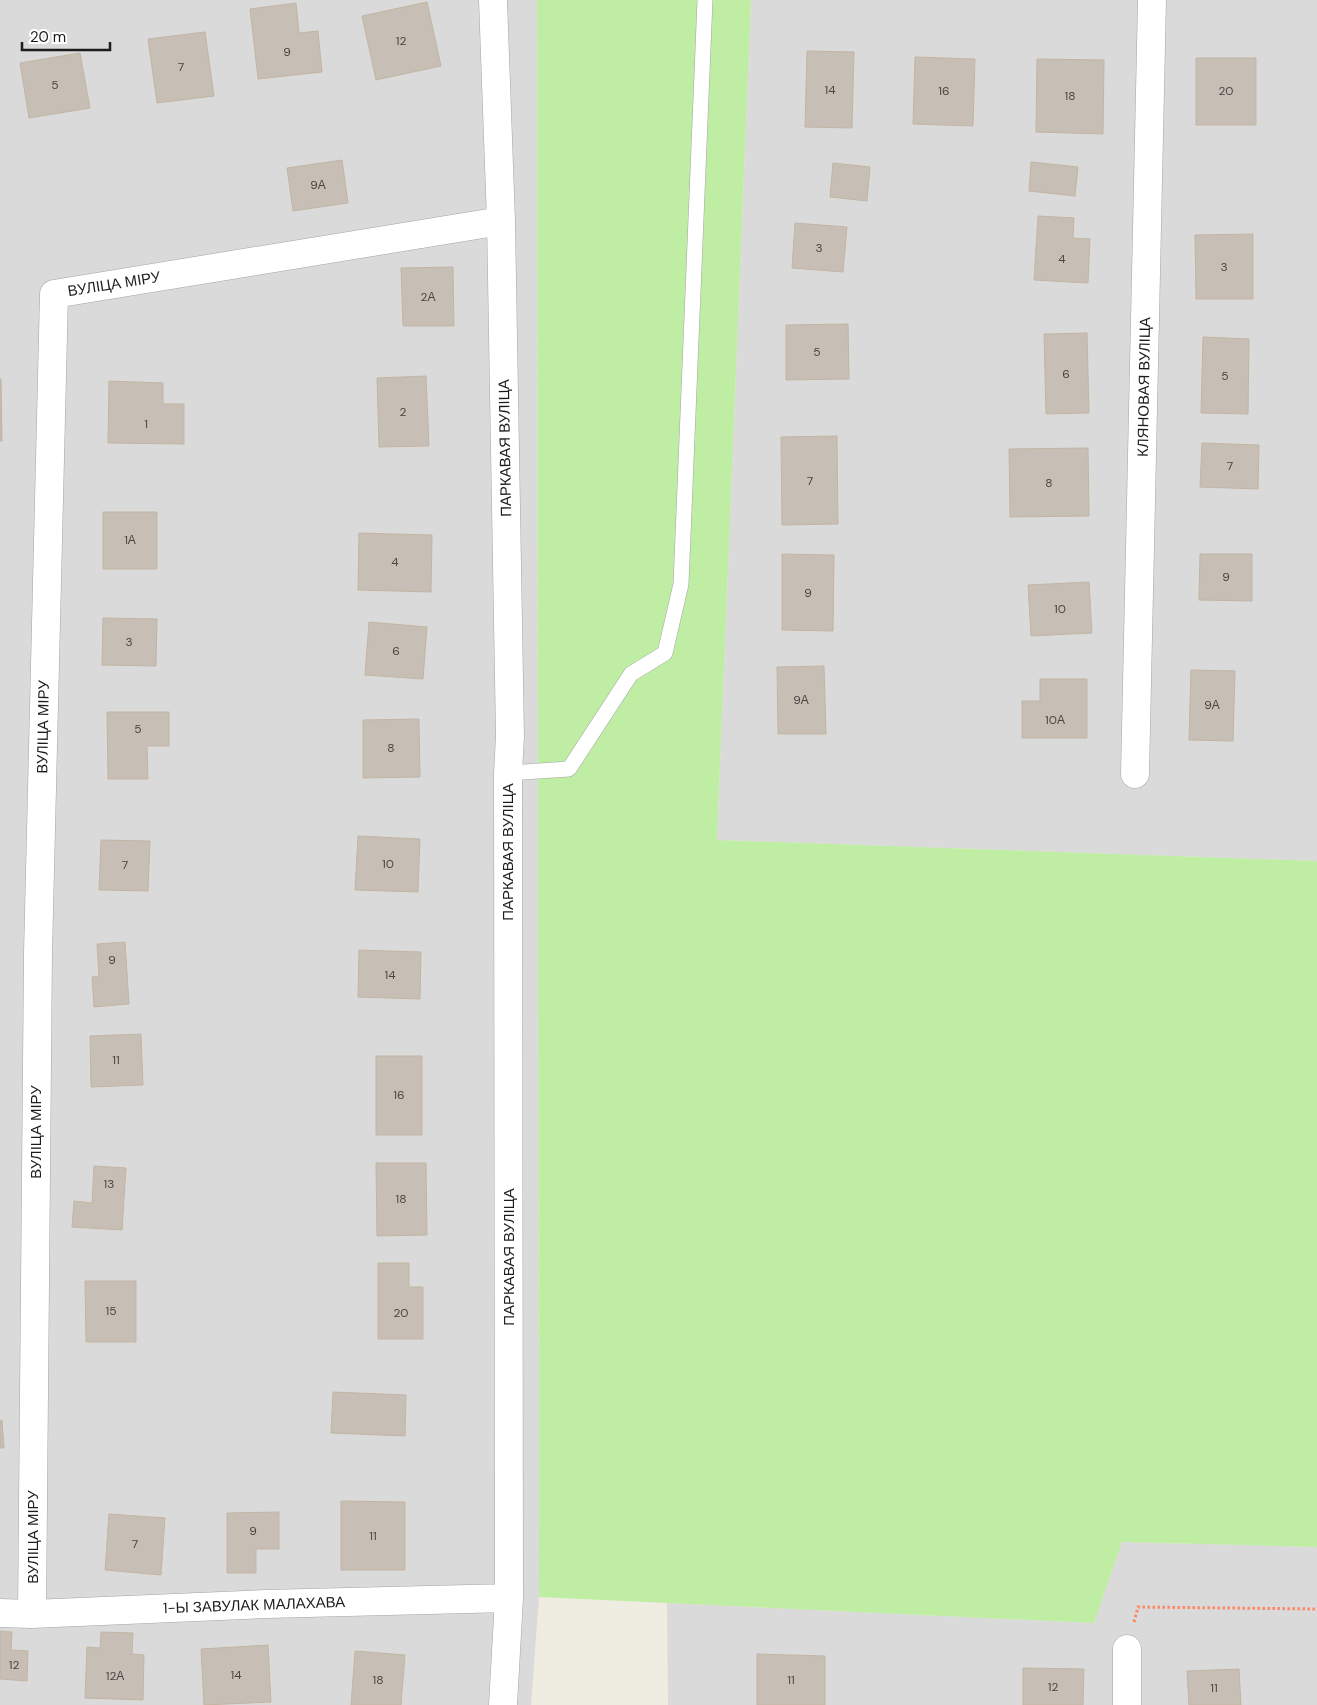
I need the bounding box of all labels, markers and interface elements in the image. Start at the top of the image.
scale bar [22,20,110,52]
text: 20 m [30,27,66,47]
house number: 12 [396,33,406,49]
house number: 9 [283,44,291,60]
house number: 7 [178,59,184,75]
house number: 5 [51,77,59,93]
house number: 14 [824,82,836,98]
house number: 16 [938,83,950,99]
house number: 20 [1218,83,1234,99]
house number: 18 [1064,88,1076,104]
house number: 9А [310,177,326,193]
house number: 3 [815,240,823,256]
house number: 4 [1058,251,1066,267]
house number: 3 [1220,259,1228,275]
street label: ВУЛІЦА МІРУ [66,267,162,301]
house number: 2А [421,289,435,305]
street label: КЛЯНОВАЯ ВУЛІЦА [1133,317,1155,457]
house number: 5 [813,344,821,360]
house number: 6 [1062,366,1070,382]
house number: 5 [1221,368,1229,384]
street label: ПАРКАВАЯ ВУЛІЦА [494,379,516,517]
house number: 2 [400,404,407,420]
house number: 1 [144,416,148,432]
house number: 7 [1227,458,1233,474]
house number: 7 [807,473,813,489]
house number: 8 [1045,475,1053,491]
house number: 1А [124,532,136,548]
house number: 4 [391,554,399,570]
house number: 9 [1222,569,1230,585]
house number: 9 [804,585,812,601]
house number: 10 [1054,601,1066,617]
house number: 3 [125,634,133,650]
house number: 6 [392,643,400,659]
street label: ВУЛІЦА МІРУ [32,680,54,774]
house number: 9А [793,692,809,708]
house number: 9А [1204,697,1220,713]
house number: 10А [1045,712,1065,728]
house number: 5 [134,721,142,737]
house number: 8 [387,740,395,756]
street label: ПАРКАВАЯ ВУЛІЦА [498,783,518,921]
house number: 10 [382,856,394,872]
house number: 7 [122,857,128,873]
house number: 9 [108,952,116,968]
house number: 14 [384,967,396,983]
house number: 11 [112,1052,120,1068]
street label: ВУЛІЦА МІРУ [26,1085,46,1179]
house number: 16 [393,1087,405,1103]
house number: 13 [104,1176,114,1192]
street label: ПАРКАВАЯ ВУЛІЦА [499,1188,519,1326]
house number: 18 [395,1191,407,1207]
house number: 15 [105,1303,117,1319]
house number: 20 [393,1305,409,1321]
street label: ВУЛІЦА МІРУ [23,1490,43,1584]
house number: 9 [249,1523,257,1539]
house number: 11 [369,1528,377,1544]
house number: 7 [132,1536,138,1552]
street label: 1-Ы ЗАВУЛАК МАЛАХАВА [162,1592,346,1618]
house number: 12 [9,1657,19,1673]
house number: 14 [230,1667,242,1683]
house number: 12А [106,1668,124,1684]
house number: 18 [372,1672,384,1688]
house number: 11 [787,1672,795,1688]
house number: 12 [1048,1679,1058,1695]
house number: 11 [1210,1680,1218,1696]

